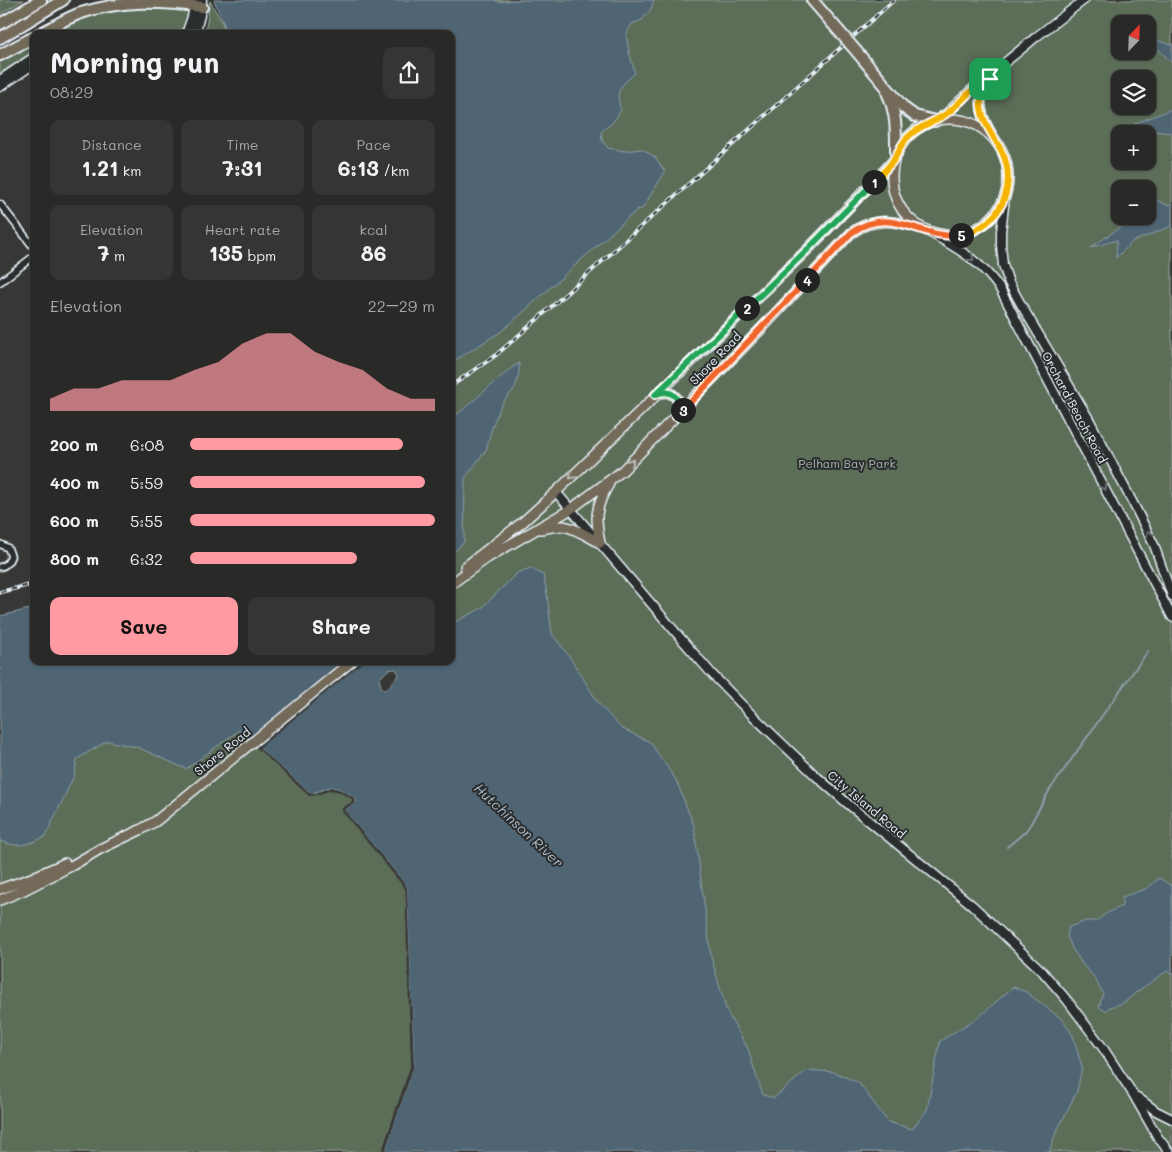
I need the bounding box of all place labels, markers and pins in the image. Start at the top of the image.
pin [969,58,1011,100]
pin: 1 [862,170,886,194]
pin: 5 [948,222,974,248]
pin: 4 [794,268,820,292]
pin: 2 [734,296,760,320]
pin: 3 [670,398,696,422]

